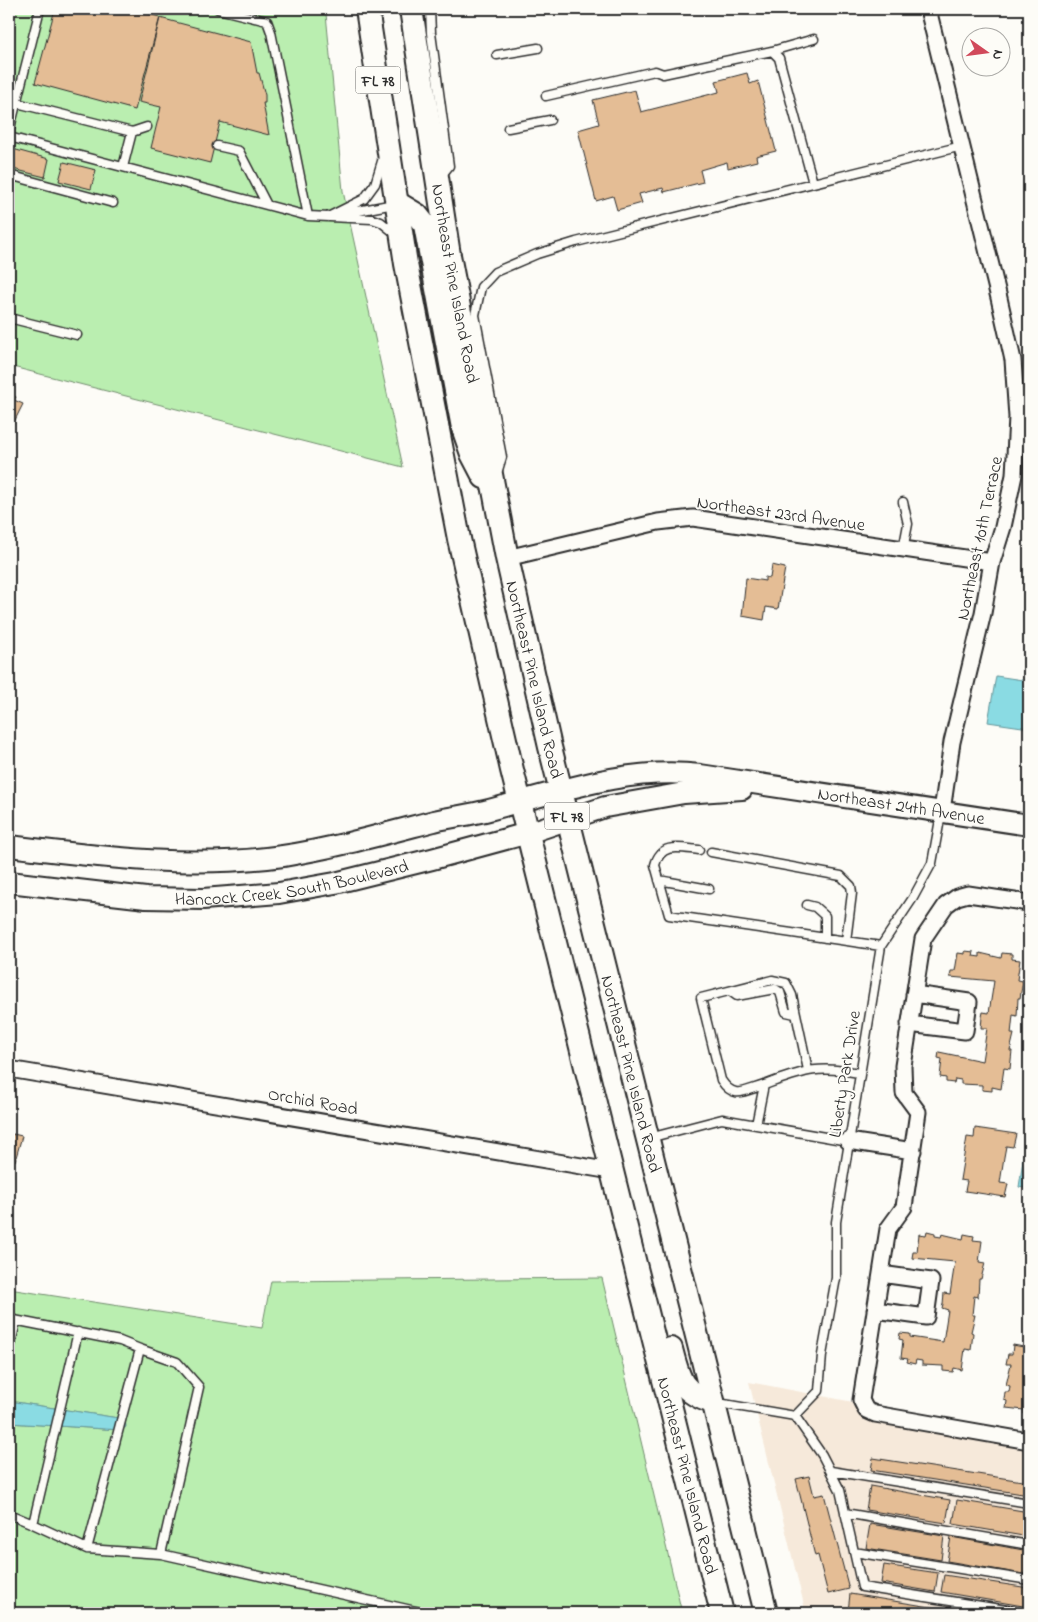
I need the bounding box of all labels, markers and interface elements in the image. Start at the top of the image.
north arrow [960,28,1010,78]
text: N [986,48,1008,62]
road number: FL 78 [356,66,400,94]
street label: Northeast Pine Island Road [423,182,484,386]
street label: Northeast 10th Terrace [951,453,1011,623]
street label: Northeast 23rd Avenue [695,490,867,540]
street label: Northeast Pine Island Road [498,578,568,782]
street label: Northeast 24th Avenue [816,782,987,833]
road number: FL 78 [544,802,590,829]
street label: Hancock Creek South Boulevard [175,854,412,914]
street label: Northeast Pine Island Road [592,973,667,1175]
street label: Liberty Park Drive [823,1008,869,1140]
street label: Orchid Road [266,1082,360,1124]
street label: Northeast Pine Island Road [649,1375,723,1577]

